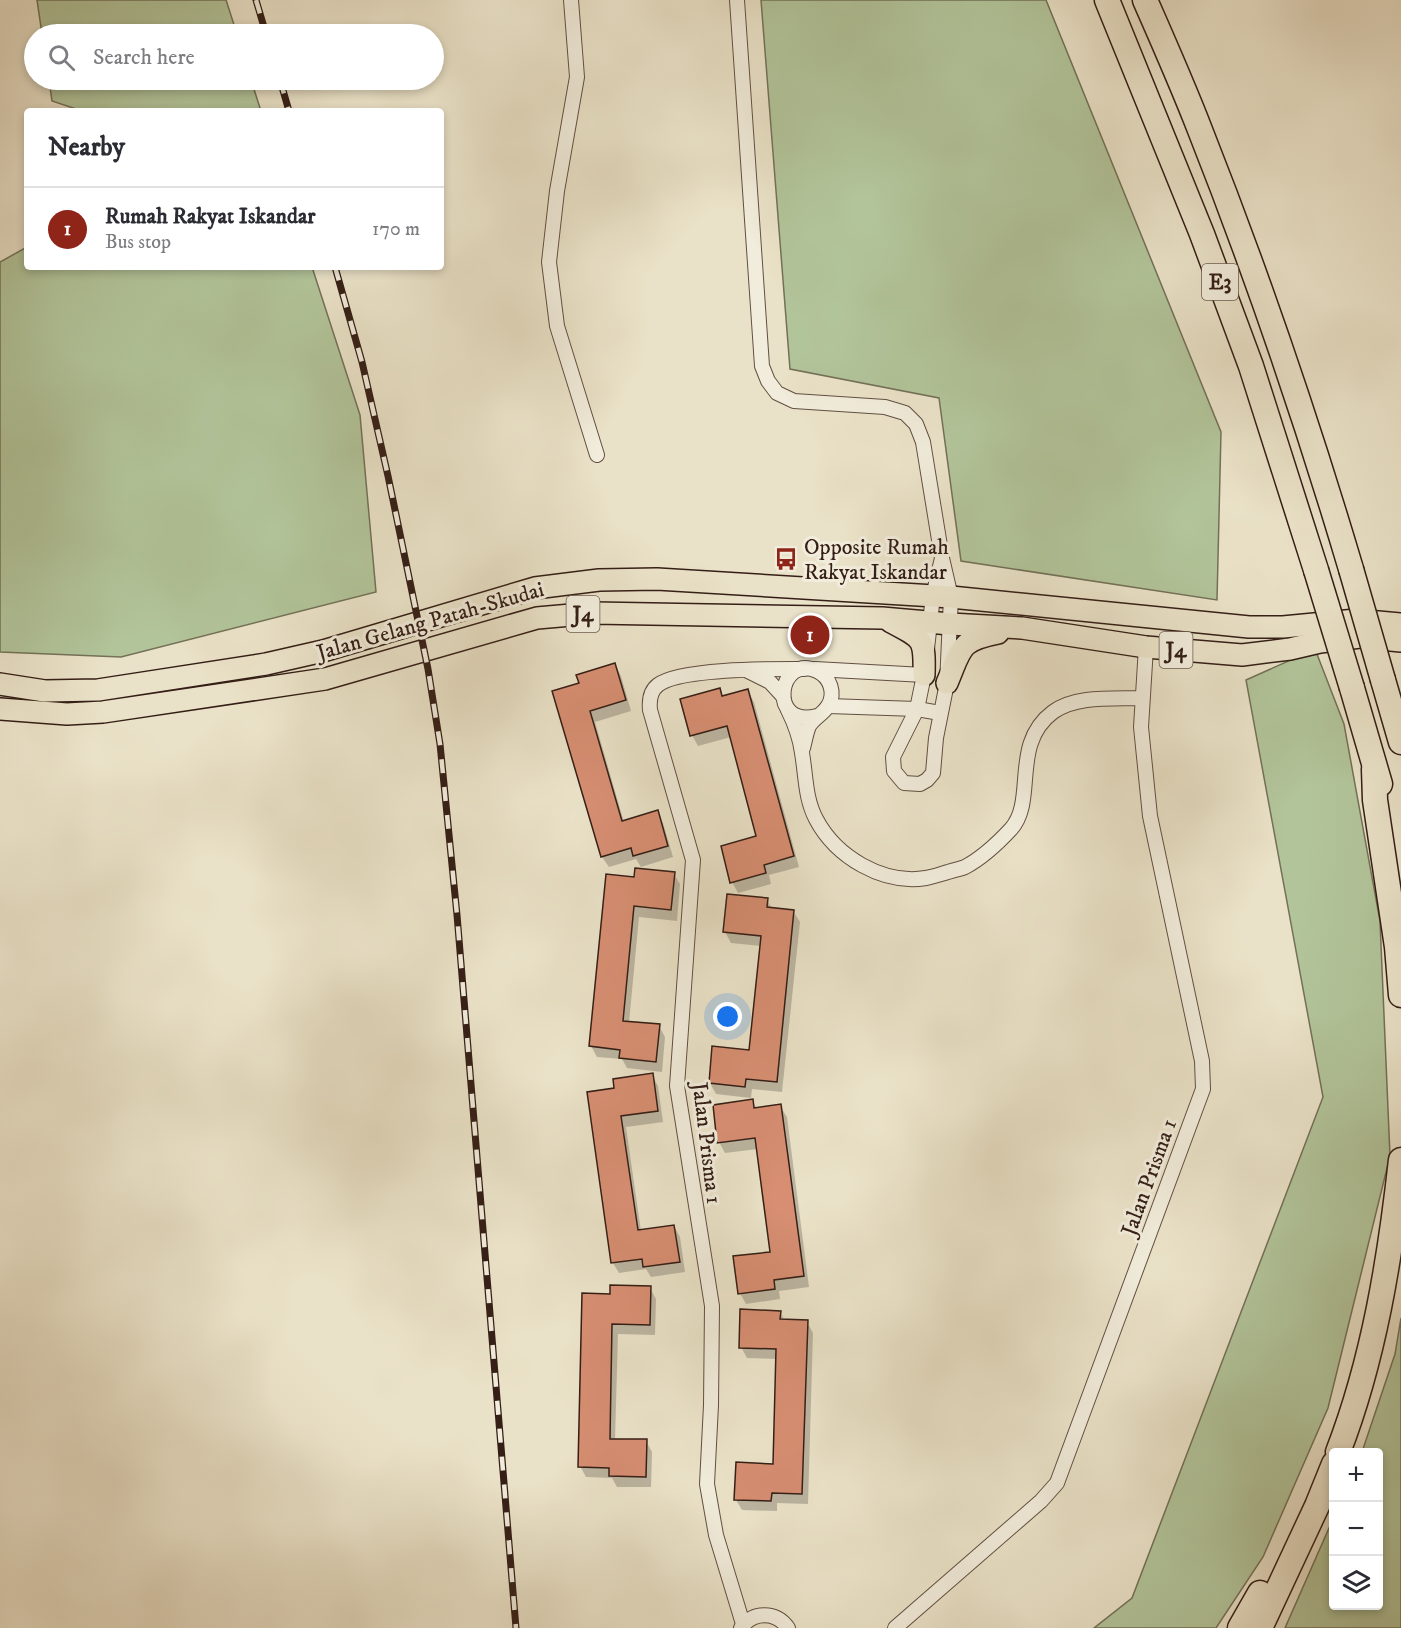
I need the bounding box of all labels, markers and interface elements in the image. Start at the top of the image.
search box [24,24,444,90]
icon: search [45,41,78,74]
text: Search here [93,44,195,71]
text: Nearby [48,131,125,164]
text: Rumah Rakyat Iskandar [105,203,315,230]
text: 1 [64,217,71,242]
text: 170 m [372,217,420,242]
text: Bus stop [105,230,171,255]
road number: E3 [1202,264,1238,300]
place label: Opposite Rumah Rakyat Iskandar [804,534,949,586]
bus stop icon: Opposite Rumah Rakyat Iskandar [773,546,799,572]
street label: Jalan Gelang Patah-Skudai [312,576,547,667]
road number: J4 [566,596,600,632]
pin: 1 [790,612,830,658]
road number: J4 [1160,632,1192,668]
your location [713,1002,742,1031]
street label: Jalan Prisma 1 [685,1079,727,1206]
street label: Jalan Prisma 1 [1115,1115,1183,1242]
map controls [1329,1448,1383,1610]
button: + [1329,1448,1383,1502]
button: − [1329,1502,1383,1556]
button: layers [1329,1556,1383,1610]

